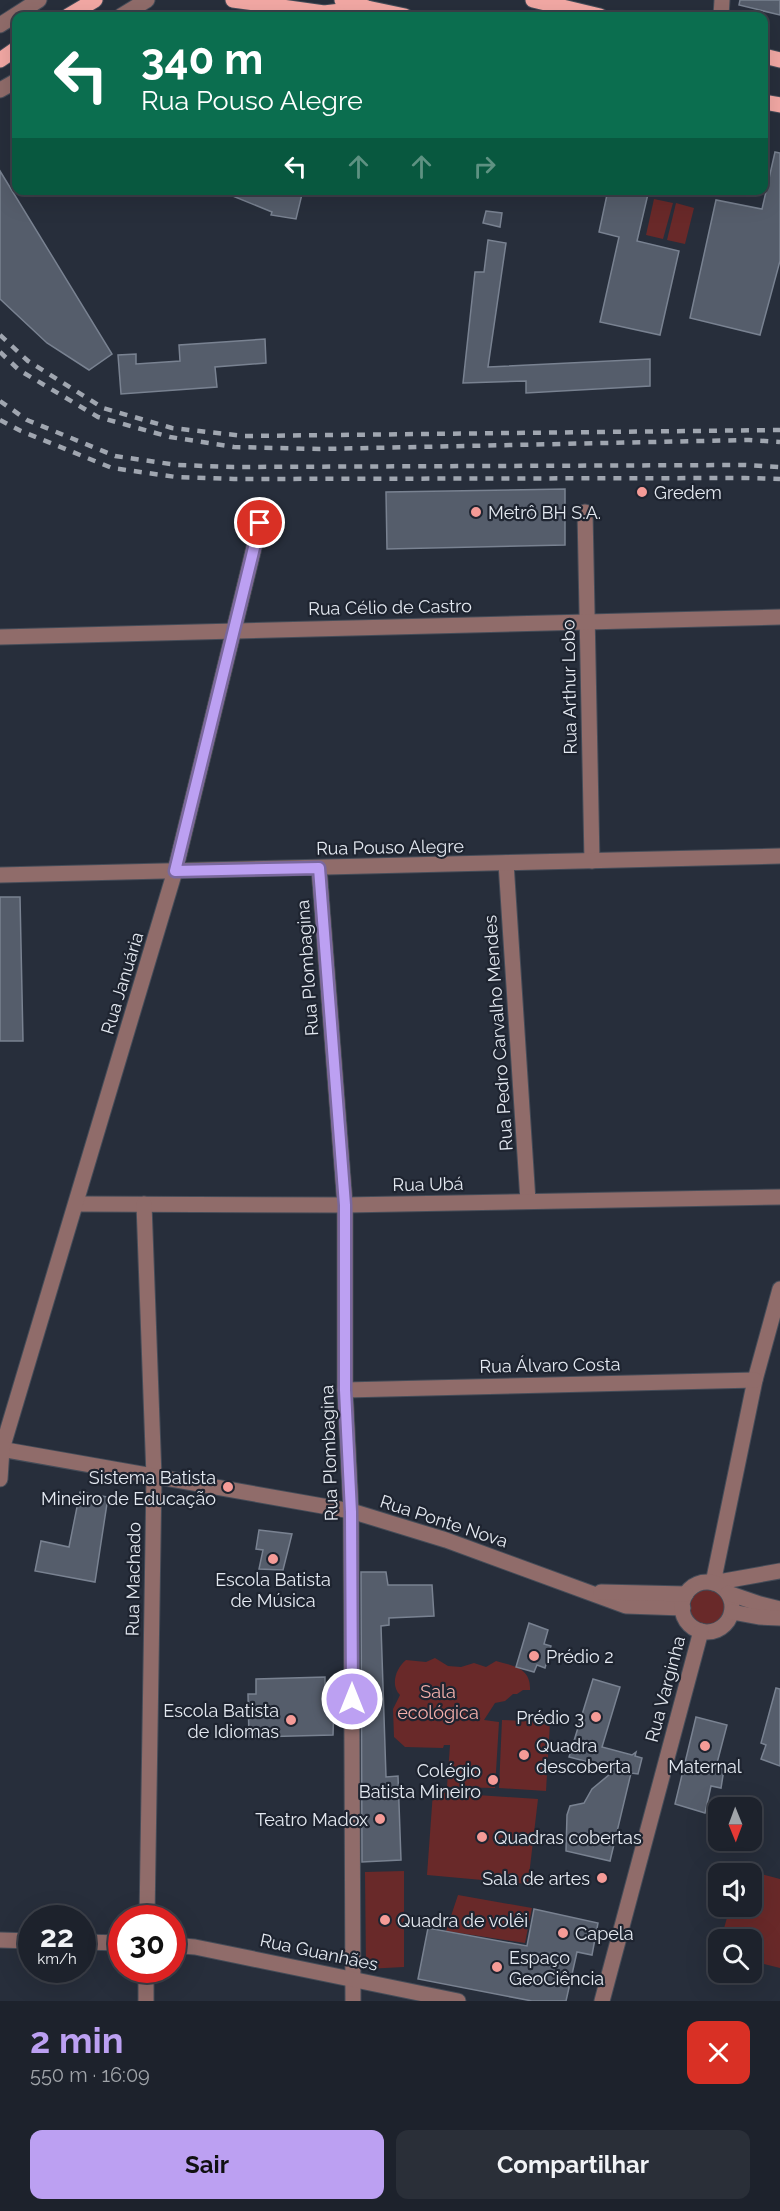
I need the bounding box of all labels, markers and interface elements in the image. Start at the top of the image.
text: 340 m [141,35,263,84]
icon: left [42,36,120,114]
text: Rua Pouso Alegre [141,85,363,116]
icon: left [279,150,312,183]
icon: ahead [342,150,375,183]
icon: ahead [405,150,438,183]
icon: right [468,150,501,183]
place label: Gredem [654,482,722,503]
marker: Gredem [635,485,649,499]
pin [234,497,285,548]
place label: Metrô BH S.A. [488,502,601,523]
marker: Metrô BH S.A. [469,505,483,519]
icon: arrive [243,506,276,539]
street label: Rua Célio de Castro [308,595,472,619]
street label: Rua Arthur Lobo [557,619,581,755]
street label: Rua Pouso Alegre [316,835,465,859]
street label: Rua Plombagina [292,899,322,1037]
street label: Rua Pedro Carvalho Mendes [479,914,517,1152]
street label: Rua Januária [97,929,147,1037]
street label: Rua Ubá [392,1173,464,1195]
street label: Rua Álvaro Costa [479,1352,621,1377]
street label: Rua Plombagina [316,1385,342,1521]
place label: Sistema Batista Mineiro de Educação [41,1467,216,1509]
marker: Sistema Batista Mineiro de Educação [221,1480,235,1494]
street label: Rua Ponte Nova [377,1490,511,1552]
street label: Rua Machado [122,1521,145,1636]
marker: Escola Batista de Música [266,1552,280,1566]
place label: Escola Batista de Música [215,1569,331,1611]
street label: Rua Varginha [641,1634,689,1744]
place label: Prédio 2 [546,1646,614,1667]
marker: Prédio 2 [527,1649,541,1663]
position arrow [320,1667,384,1731]
park label: Sala ecológica [397,1681,479,1723]
place label: Escola Batista de Idiomas [163,1700,279,1742]
place label: Prédio 3 [516,1707,584,1728]
marker: Prédio 3 [589,1710,603,1724]
marker: Escola Batista de Idiomas [284,1713,298,1727]
place label: Quadra descoberta [536,1735,631,1777]
marker: Maternal [698,1739,712,1753]
marker: Quadra descoberta [517,1748,531,1762]
place label: Maternal [668,1756,742,1777]
place label: Colégio Batista Mineiro [359,1760,481,1802]
marker: Colégio Batista Mineiro [486,1773,500,1787]
north arrow [708,1797,762,1851]
map controls [708,1797,762,1983]
place label: Teatro Madox [255,1809,368,1830]
marker: Teatro Madox [373,1812,387,1826]
place label: Quadras cobertas [494,1827,642,1848]
marker: Quadras cobertas [475,1830,489,1844]
button: sound [708,1863,762,1917]
place label: Sala de artes [482,1868,590,1889]
marker: Sala de artes [595,1871,609,1885]
speed limit sign: 30 [108,1905,186,1983]
place label: Quadra de volêi [397,1910,528,1931]
marker: Quadra de volêi [378,1913,392,1927]
text: 22 [40,1919,74,1954]
place label: Capela [575,1923,634,1944]
marker: Capela [556,1926,570,1940]
street label: Rua Guanhães [258,1929,380,1975]
button: search [708,1929,762,1983]
place label: Espaço GeoCiência [509,1947,604,1989]
text: km/h [37,1950,77,1968]
marker: Espaço GeoCiência [490,1960,504,1974]
text: 2 min [30,2019,123,2061]
button: close [687,2021,750,2084]
text: 550 m · 16:09 [30,2063,150,2087]
button: Sair [30,2130,384,2199]
button: Compartilhar [396,2130,750,2199]

